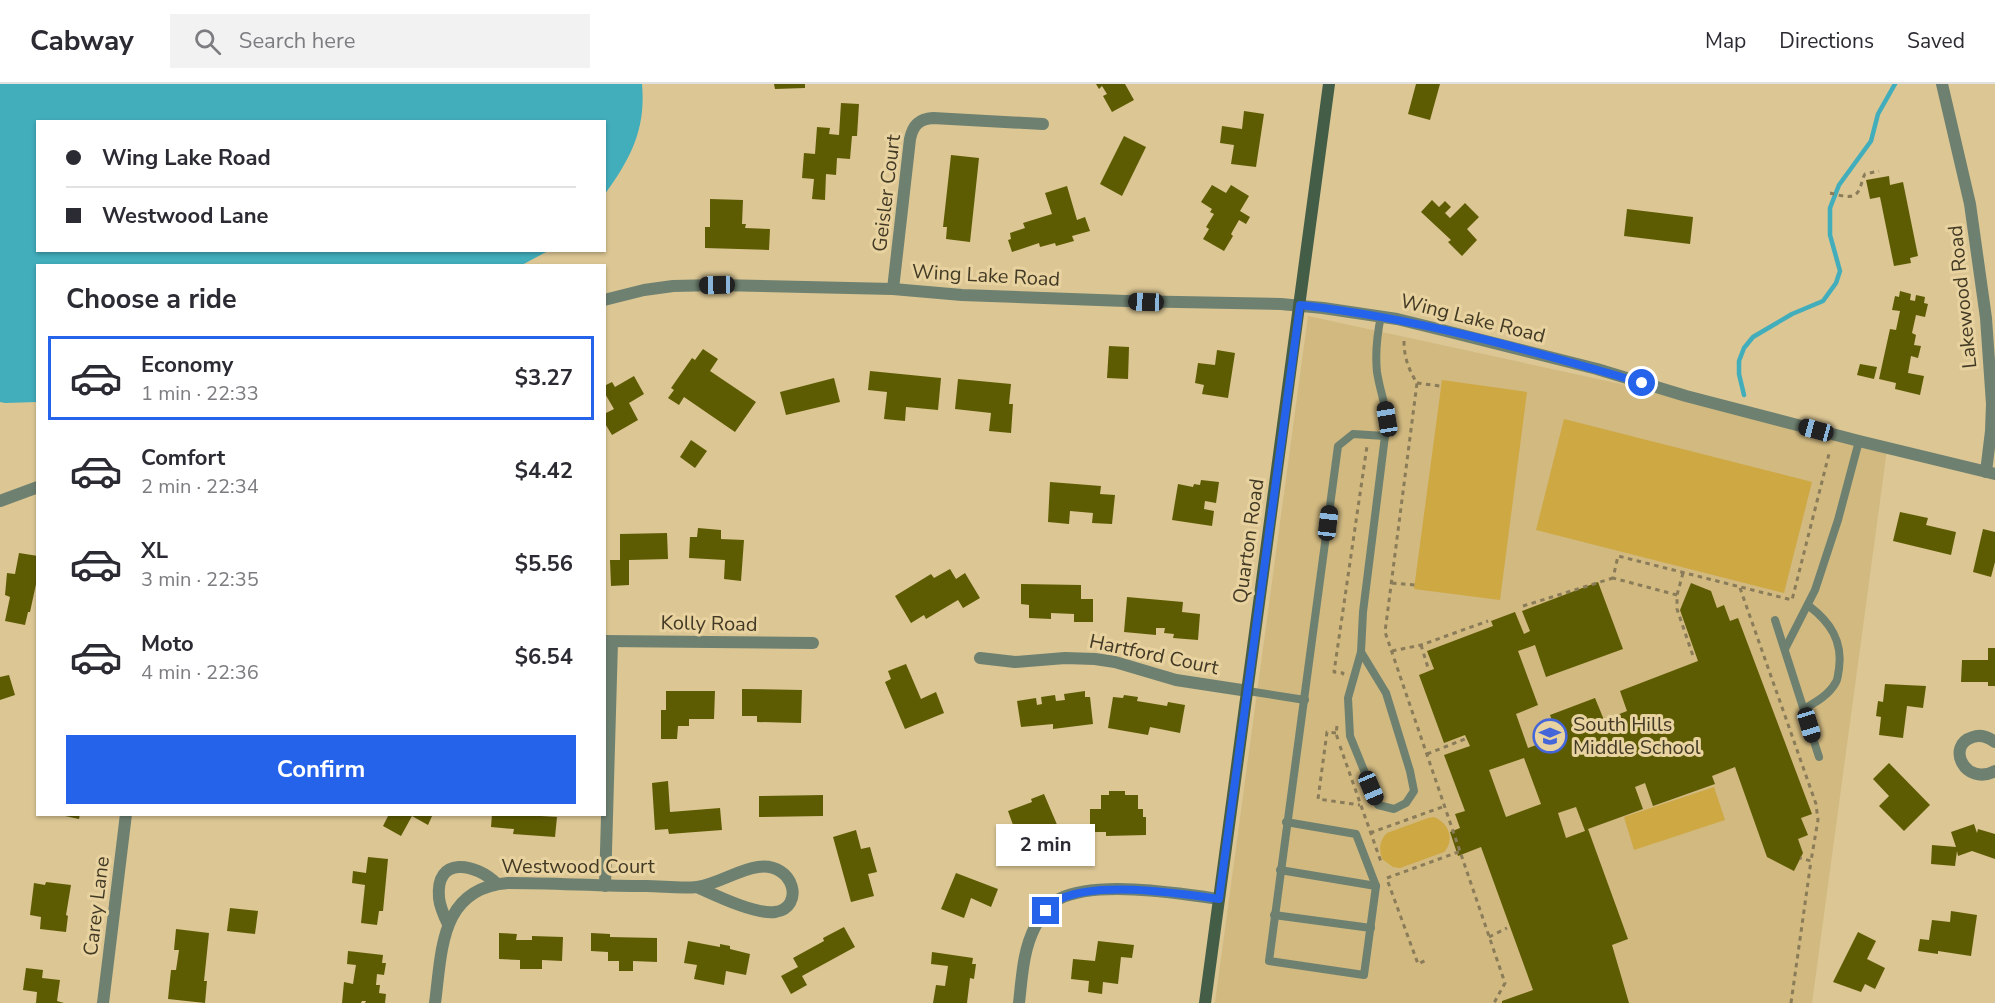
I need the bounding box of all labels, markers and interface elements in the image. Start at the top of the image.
search box [170,14,590,68]
text: Cabway [30,22,134,60]
icon: search [191,25,224,58]
text: Search here [239,26,355,56]
text: Map [1705,27,1746,55]
text: Directions [1779,27,1874,55]
text: Saved [1907,27,1965,55]
street label: Geisler Court [866,132,907,253]
text: Wing Lake Road [102,143,271,173]
text: Westwood Lane [102,201,269,231]
street label: Lakewood Road [1942,224,1983,370]
street label: Wing Lake Road [911,258,1061,293]
car [699,276,735,294]
text: Choose a ride [66,281,237,318]
street label: Wing Lake Road [1398,287,1548,350]
car [1128,292,1164,312]
text: Economy [141,350,233,380]
icon: car [69,351,123,405]
text: $3.27 [515,363,573,393]
route start [1628,369,1655,396]
text: 1 min · 22:33 [141,380,259,407]
car [1375,400,1399,438]
car [1796,417,1836,443]
text: Comfort [141,443,225,473]
icon: car [69,444,123,498]
text: $4.42 [515,456,573,486]
text: 2 min · 22:34 [141,473,259,500]
street label: Quarton Road [1226,477,1271,605]
car [1317,504,1339,542]
text: XL [141,536,168,566]
icon: car [69,537,123,591]
text: $5.56 [515,549,573,579]
text: 3 min · 22:35 [141,566,259,593]
street label: Kolly Road [660,609,758,638]
street label: Hartford Court [1087,628,1222,682]
text: Moto [141,629,194,659]
icon: car [69,630,123,684]
text: $6.54 [515,642,573,672]
text: 4 min · 22:36 [141,659,259,686]
car [1795,705,1823,745]
place label: South Hills Middle School [1573,711,1701,761]
school or university icon: South Hills Middle School [1532,718,1568,754]
button: Confirm [66,735,576,804]
car [1356,768,1386,808]
callout: 2 min [996,824,1096,866]
text: 2 min [1020,831,1071,858]
street label: Westwood Court [501,853,656,880]
street label: Carey Lane [77,855,116,957]
route end [1032,897,1059,924]

